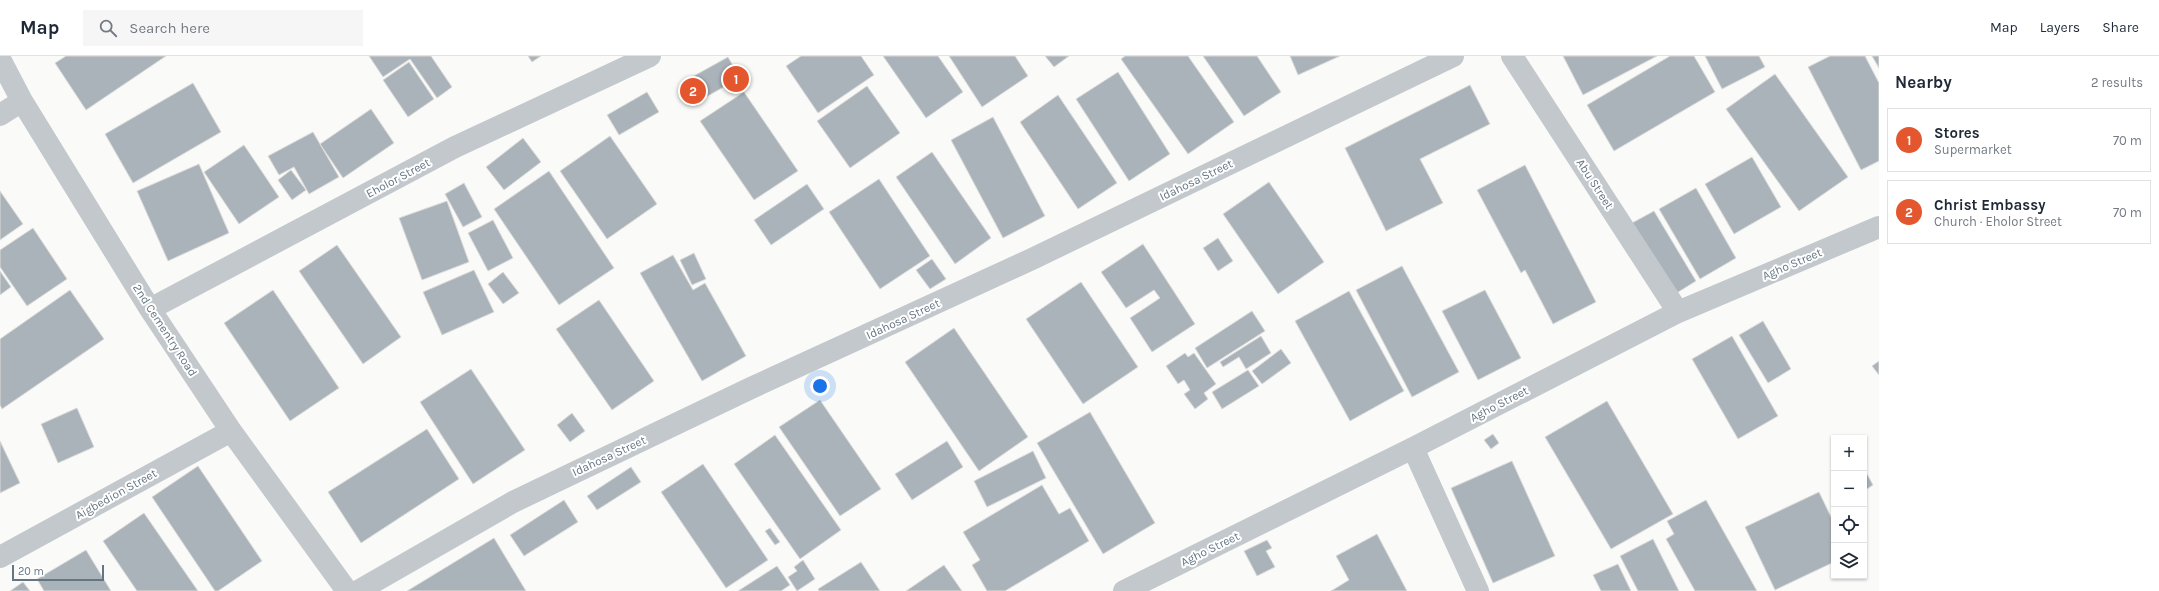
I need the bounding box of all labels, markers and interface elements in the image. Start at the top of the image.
search box [83,10,363,46]
text: Map [20,17,59,39]
icon: search [97,17,119,39]
text: Search here [129,19,210,37]
text: Map [1990,19,2018,36]
text: Layers [2040,19,2080,36]
text: Share [2102,19,2139,36]
pin: 1 [723,64,749,94]
text: Nearby [1895,72,1952,92]
text: 2 results [2091,75,2143,90]
pin: 2 [680,76,706,106]
text: Stores [1934,124,1980,142]
text: 1 [1907,133,1911,148]
text: 70 m [2113,133,2142,148]
text: Supermarket [1934,142,2012,157]
street label: Eholor Street [364,155,433,201]
street label: Idahosa Street [1157,156,1235,204]
street label: Abu Street [1574,156,1617,212]
text: Christ Embassy [1934,196,2045,214]
text: 2 [1905,205,1913,220]
text: 70 m [2113,205,2142,220]
text: Church · Eholor Street [1934,214,2062,229]
street label: Agho Street [1760,245,1824,283]
street label: 2nd Cementry Road [130,281,200,379]
street label: Idahosa Street [864,296,942,342]
your location [810,376,830,396]
street label: Agho Street [1468,383,1531,425]
street label: Idahosa Street [570,433,648,479]
map controls [1831,435,1867,579]
button: + [1831,435,1867,471]
street label: Aigbedion Street [73,466,160,522]
button: − [1831,471,1867,507]
button: locate [1831,507,1867,543]
street label: Agho Street [1179,529,1242,569]
button: layers [1831,543,1867,579]
scale bar [12,563,104,582]
text: 20 m [18,565,44,578]

